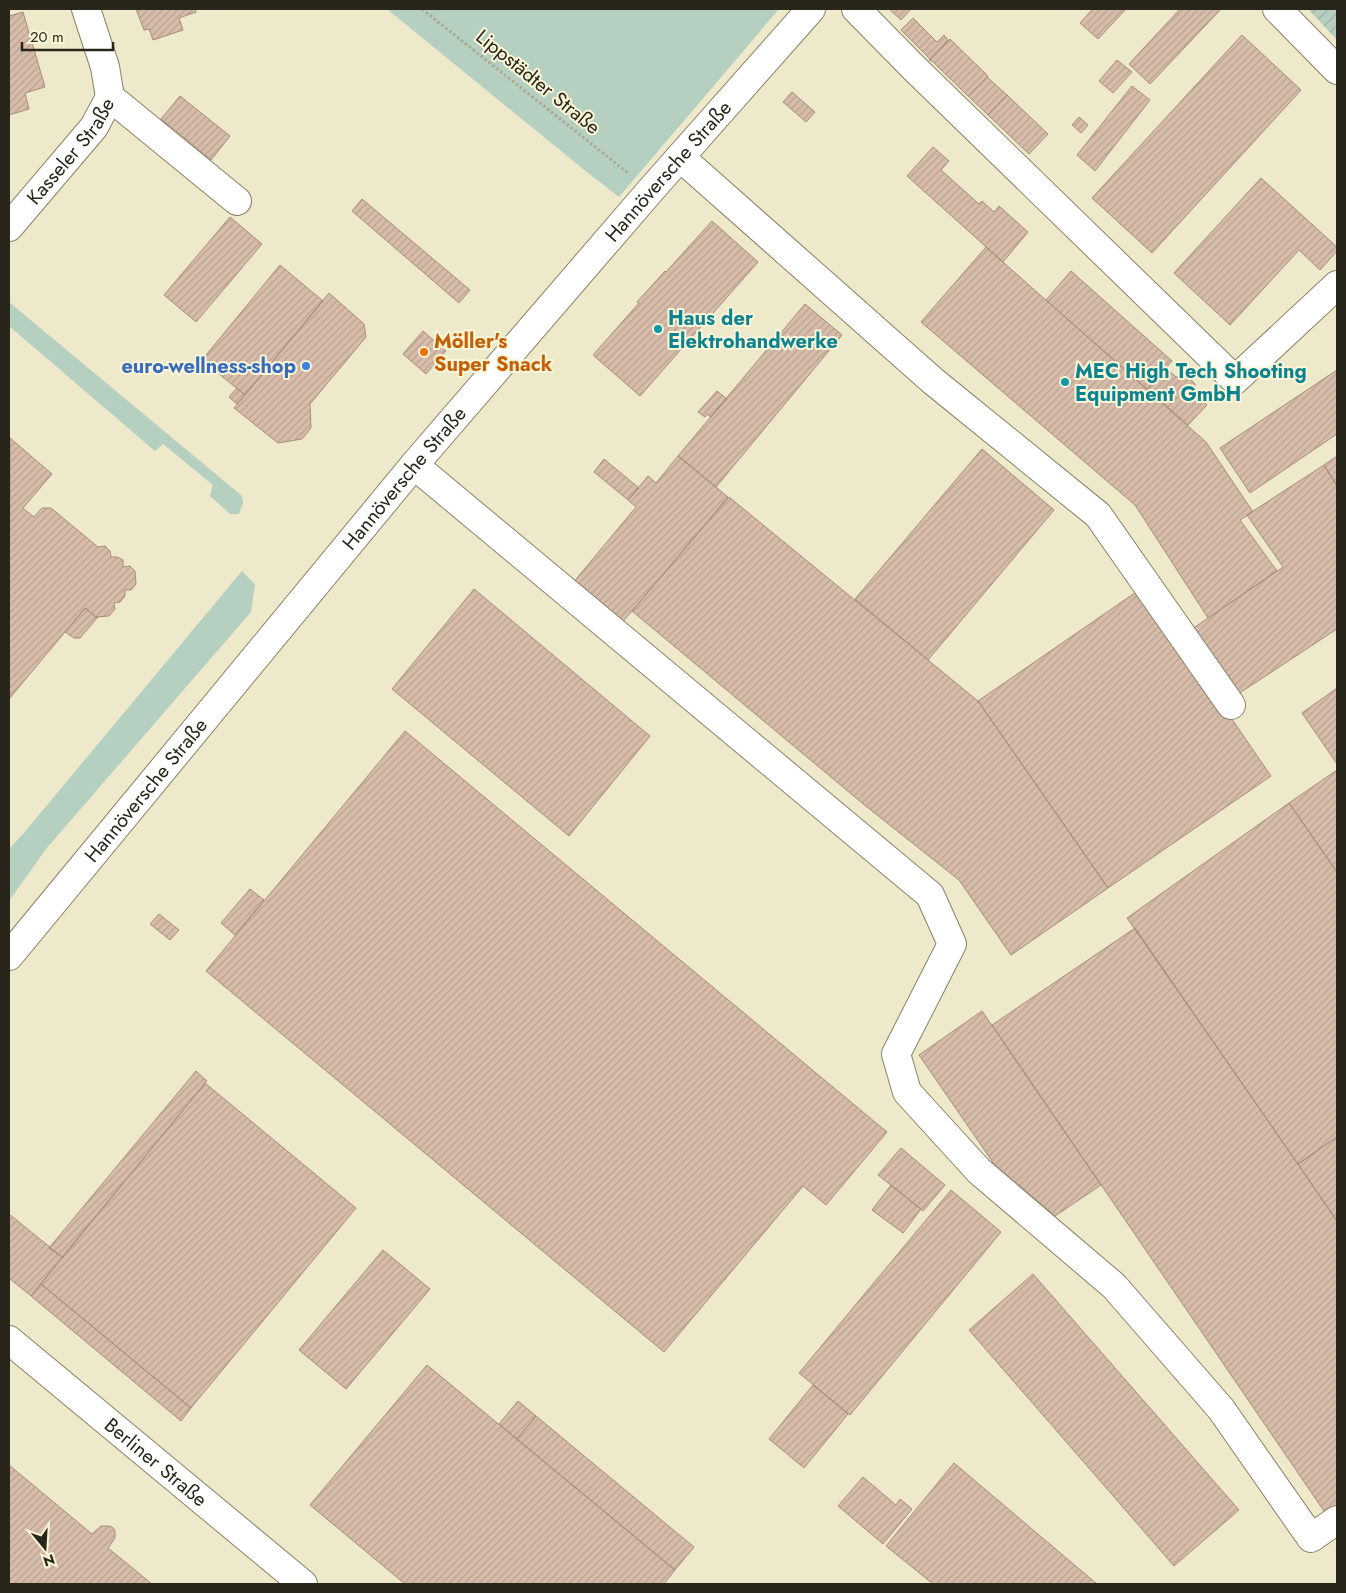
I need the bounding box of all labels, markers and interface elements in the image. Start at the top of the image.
scale bar [22,20,114,52]
street label: Lippstädter Straße [470,23,606,141]
text: 20 m [30,26,64,48]
street label: Kasseler Straße [20,93,122,211]
street label: Hannöversche Straße [598,94,738,248]
place label: Haus der Elektrohandwerke [668,304,838,356]
marker: Haus der Elektrohandwerke [652,323,664,335]
place label: Möller's Super Snack [434,327,553,379]
marker: Möller's Super Snack [418,346,430,358]
place label: euro-wellness-shop [121,352,296,381]
place label: MEC High Tech Shooting Equipment GmbH [1075,357,1307,409]
marker: euro-wellness-shop [300,360,312,372]
marker: MEC High Tech Shooting Equipment GmbH [1059,376,1071,388]
street label: Hannöversche Straße [335,400,473,556]
street label: Hannöversche Straße [77,712,214,869]
street label: Berliner Straße [98,1411,214,1513]
north arrow [20,1523,70,1573]
text: N [41,1549,57,1572]

